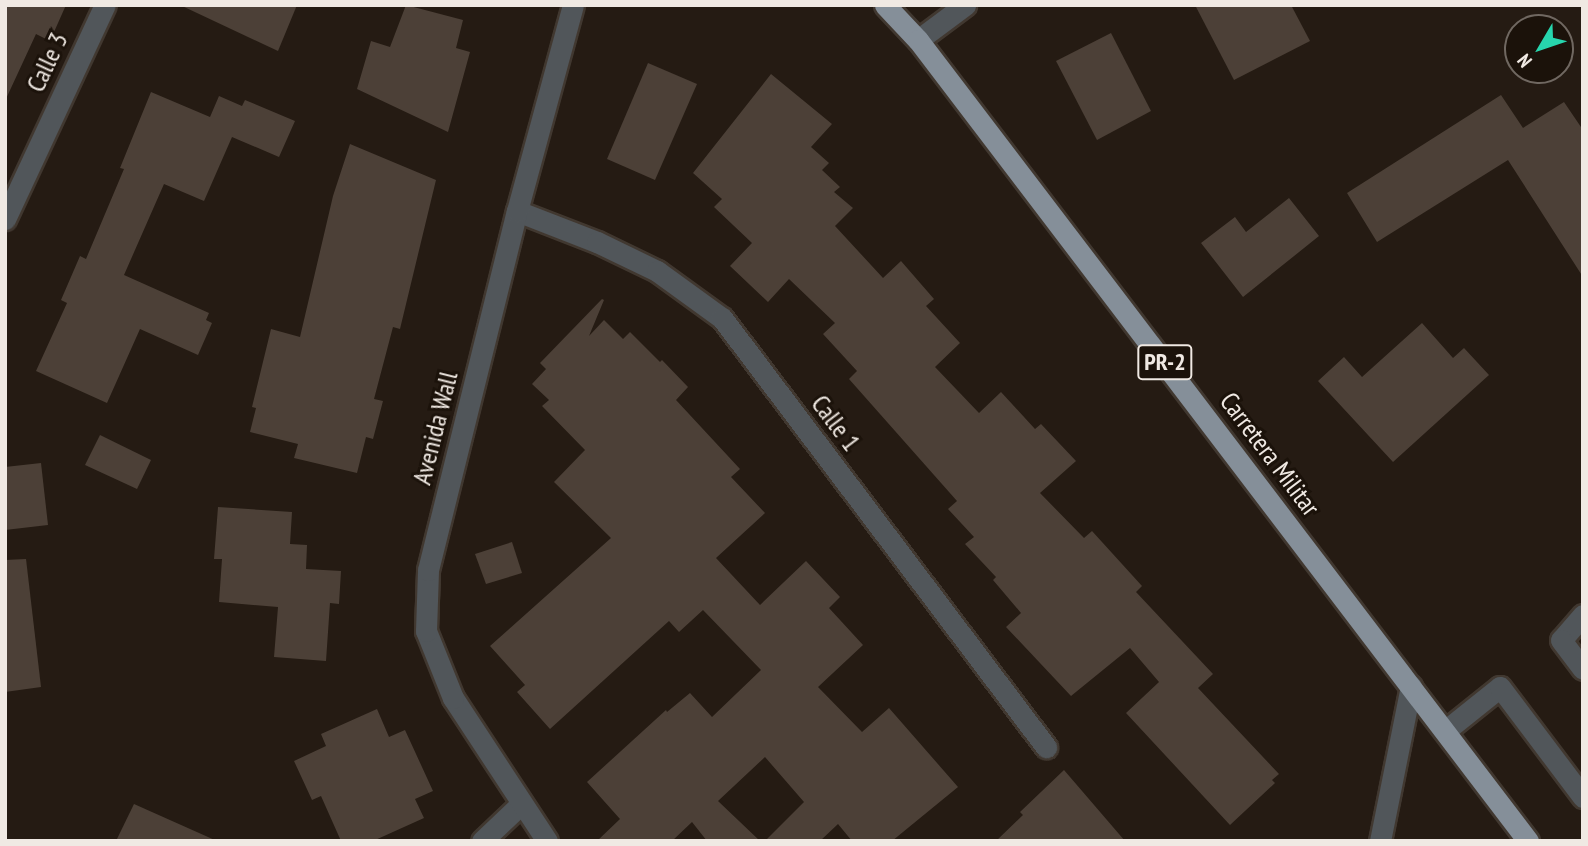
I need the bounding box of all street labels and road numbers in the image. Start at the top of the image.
street label: Calle 3 [20,27,74,97]
road number: PR-2 [1137,342,1193,382]
street label: Avenida Wall [406,368,464,488]
street label: Carretera Militar [1214,386,1326,522]
street label: Calle 1 [805,389,867,457]

